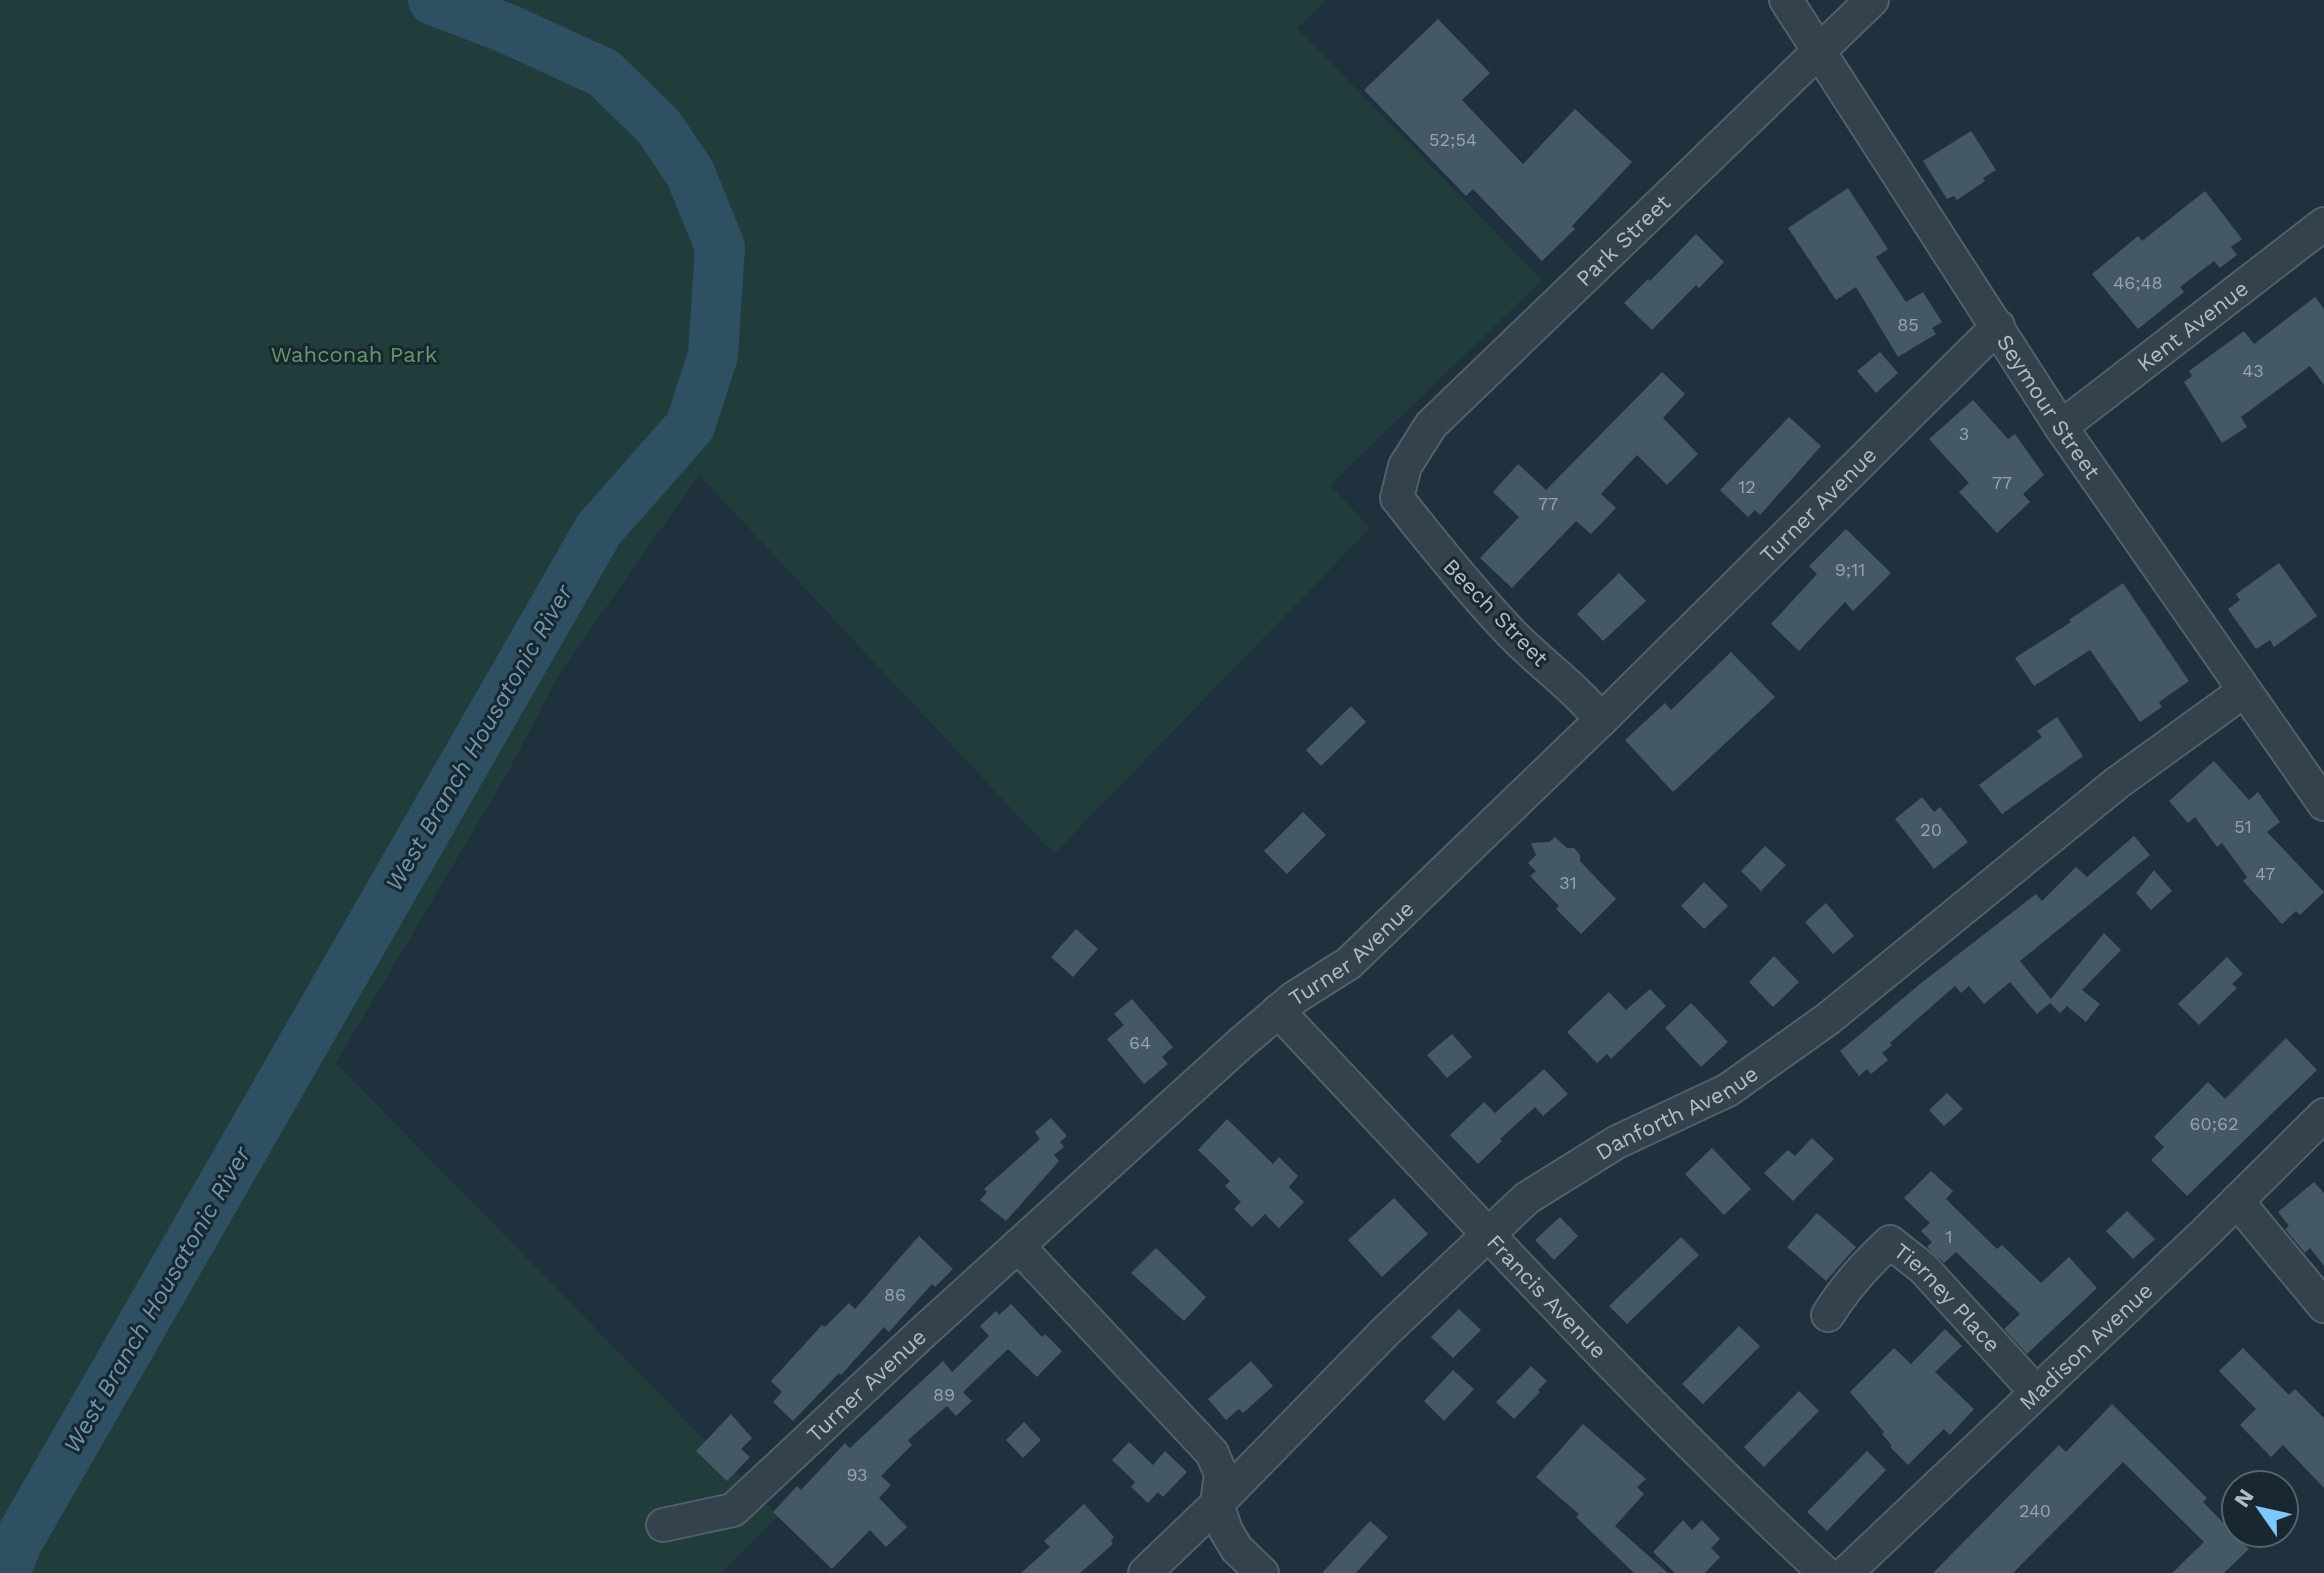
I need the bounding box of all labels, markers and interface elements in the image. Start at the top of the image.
house number: 52;54 [1429,129,1477,150]
street label: Park Street [1571,190,1675,291]
house number: 46;48 [2113,272,2163,293]
street label: Kent Avenue [2132,275,2253,377]
house number: 85 [1897,314,1919,335]
street label: Seymour Street [1992,330,2105,484]
park label: Wahconah Park [271,342,437,367]
house number: 43 [2242,360,2264,381]
house number: 3 [1959,423,1969,444]
street label: Turner Avenue [1755,442,1882,568]
house number: 77 [1992,472,2012,493]
house number: 12 [1738,476,1756,497]
house number: 77 [1538,493,1558,514]
street label: Beech Street [1438,554,1553,671]
house number: 9;11 [1835,559,1865,580]
water label: West Branch Housatonic River [380,578,579,896]
house number: 51 [2234,816,2252,837]
house number: 20 [1920,819,1942,840]
house number: 47 [2255,863,2275,884]
house number: 31 [1559,872,1577,893]
street label: Turner Avenue [1284,896,1419,1011]
house number: 64 [1129,1032,1151,1053]
street label: Danforth Avenue [1591,1061,1763,1165]
house number: 60;62 [2190,1113,2238,1134]
water label: West Branch Housatonic River [58,1140,257,1458]
house number: 1 [1945,1226,1953,1247]
street label: Francis Avenue [1482,1229,1611,1364]
street label: Tierney Place [1889,1238,2005,1357]
street label: Madison Avenue [2014,1278,2158,1415]
house number: 86 [884,1284,906,1305]
street label: Turner Avenue [802,1324,931,1447]
house number: 89 [933,1384,955,1405]
house number: 93 [846,1464,868,1485]
north arrow [2220,1469,2300,1549]
text: N [2229,1484,2259,1512]
house number: 240 [2019,1500,2051,1521]

